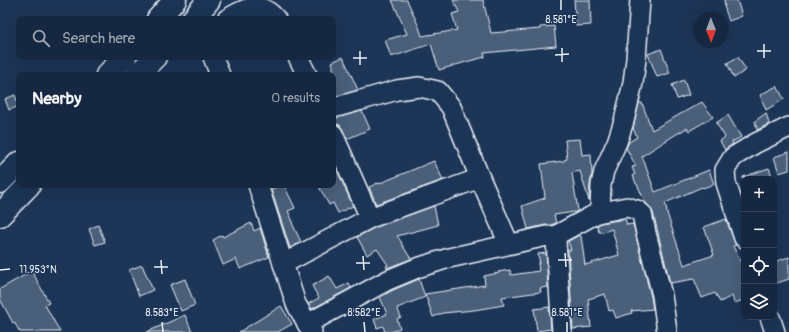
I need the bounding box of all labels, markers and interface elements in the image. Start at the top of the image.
north arrow [693,12,729,48]
text: 8.581°E [545,14,577,26]
search box [16,16,336,60]
icon: search [30,27,52,49]
text: Search here [62,29,135,48]
text: Nearby [32,88,81,109]
text: 0 results [271,90,320,106]
map controls [741,176,777,320]
button: + [741,176,777,212]
button: − [741,212,777,248]
button: locate [741,248,777,284]
text: 11.953°N [19,264,57,276]
button: layers [741,284,777,320]
text: 8.583°E [146,307,178,319]
text: 8.582°E [348,307,380,319]
text: 8.581°E [551,307,583,319]

